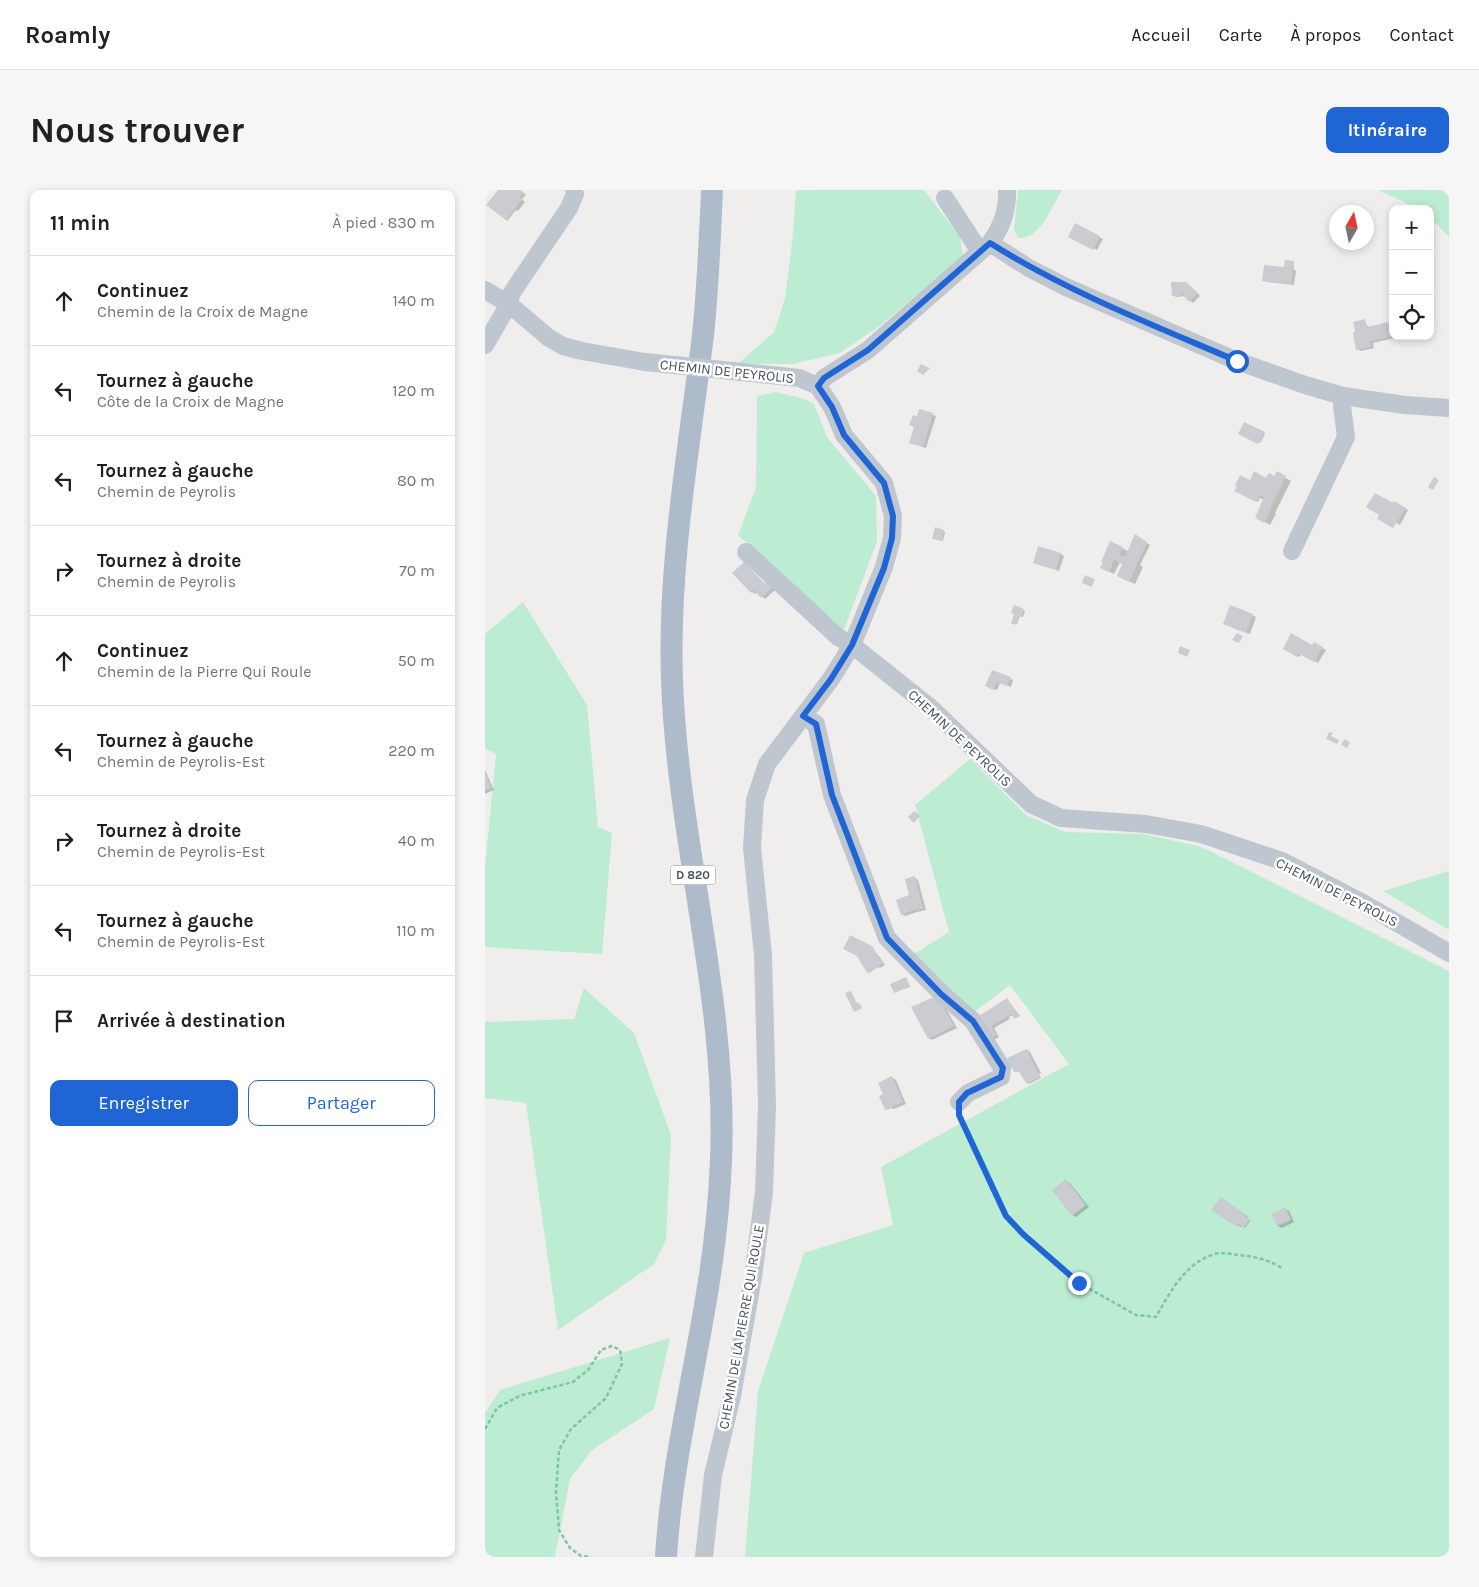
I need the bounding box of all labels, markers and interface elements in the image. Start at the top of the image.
text: Roamly [25,21,110,49]
text: Accueil [1131,24,1191,46]
text: Carte [1219,24,1262,46]
text: À propos [1290,24,1362,46]
text: Contact [1390,24,1454,46]
button: Itinéraire [1326,107,1449,153]
text: Nous trouver [30,110,244,151]
north arrow [1329,205,1374,250]
map controls [1389,205,1434,340]
button: + [1389,205,1434,250]
text: 11 min [50,211,110,235]
text: À pied · 830 m [332,213,435,232]
button: − [1389,250,1434,295]
text: Continuez [97,280,189,302]
icon: ahead [50,287,78,315]
text: 140 m [393,291,435,310]
button: locate [1389,295,1434,340]
text: Chemin de la Croix de Magne [97,302,308,321]
route start [1226,350,1249,373]
street label: CHEMIN DE PEYROLIS [659,356,795,387]
text: Tournez à gauche [97,370,254,392]
icon: left [50,377,78,405]
text: 120 m [392,381,435,400]
text: Côte de la Croix de Magne [97,392,284,411]
text: Tournez à gauche [97,460,254,482]
icon: left [50,467,78,495]
text: 80 m [397,471,435,490]
text: Chemin de Peyrolis [97,482,236,501]
text: Tournez à droite [97,550,241,572]
icon: right [50,557,78,585]
text: 70 m [399,561,435,580]
text: Chemin de Peyrolis [97,572,236,591]
text: Continuez [97,640,189,662]
icon: ahead [50,647,78,675]
text: 50 m [398,651,435,670]
text: Chemin de la Pierre Qui Roule [97,662,312,681]
street label: CHEMIN DE PEYROLIS [905,686,1015,791]
text: Tournez à gauche [97,730,254,752]
icon: left [50,737,78,765]
text: 220 m [388,741,435,760]
text: Chemin de Peyrolis-Est [97,752,265,771]
text: Tournez à droite [97,820,241,842]
icon: right [50,827,78,855]
text: 40 m [398,831,435,850]
text: Chemin de Peyrolis-Est [97,842,265,861]
street label: CHEMIN DE PEYROLIS [1273,854,1401,931]
road number: D 820 [671,866,715,884]
text: Tournez à gauche [97,910,254,932]
icon: left [50,917,78,945]
text: 110 m [396,921,435,940]
text: Chemin de Peyrolis-Est [97,932,265,951]
icon: arrive [50,1007,78,1035]
text: Arrivée à destination [97,1010,286,1032]
button: Enregistrer [50,1080,238,1126]
button: Partager [248,1080,435,1126]
street label: CHEMIN DE LA PIERRE QUI ROULE [715,1223,768,1431]
route end [1068,1272,1091,1295]

